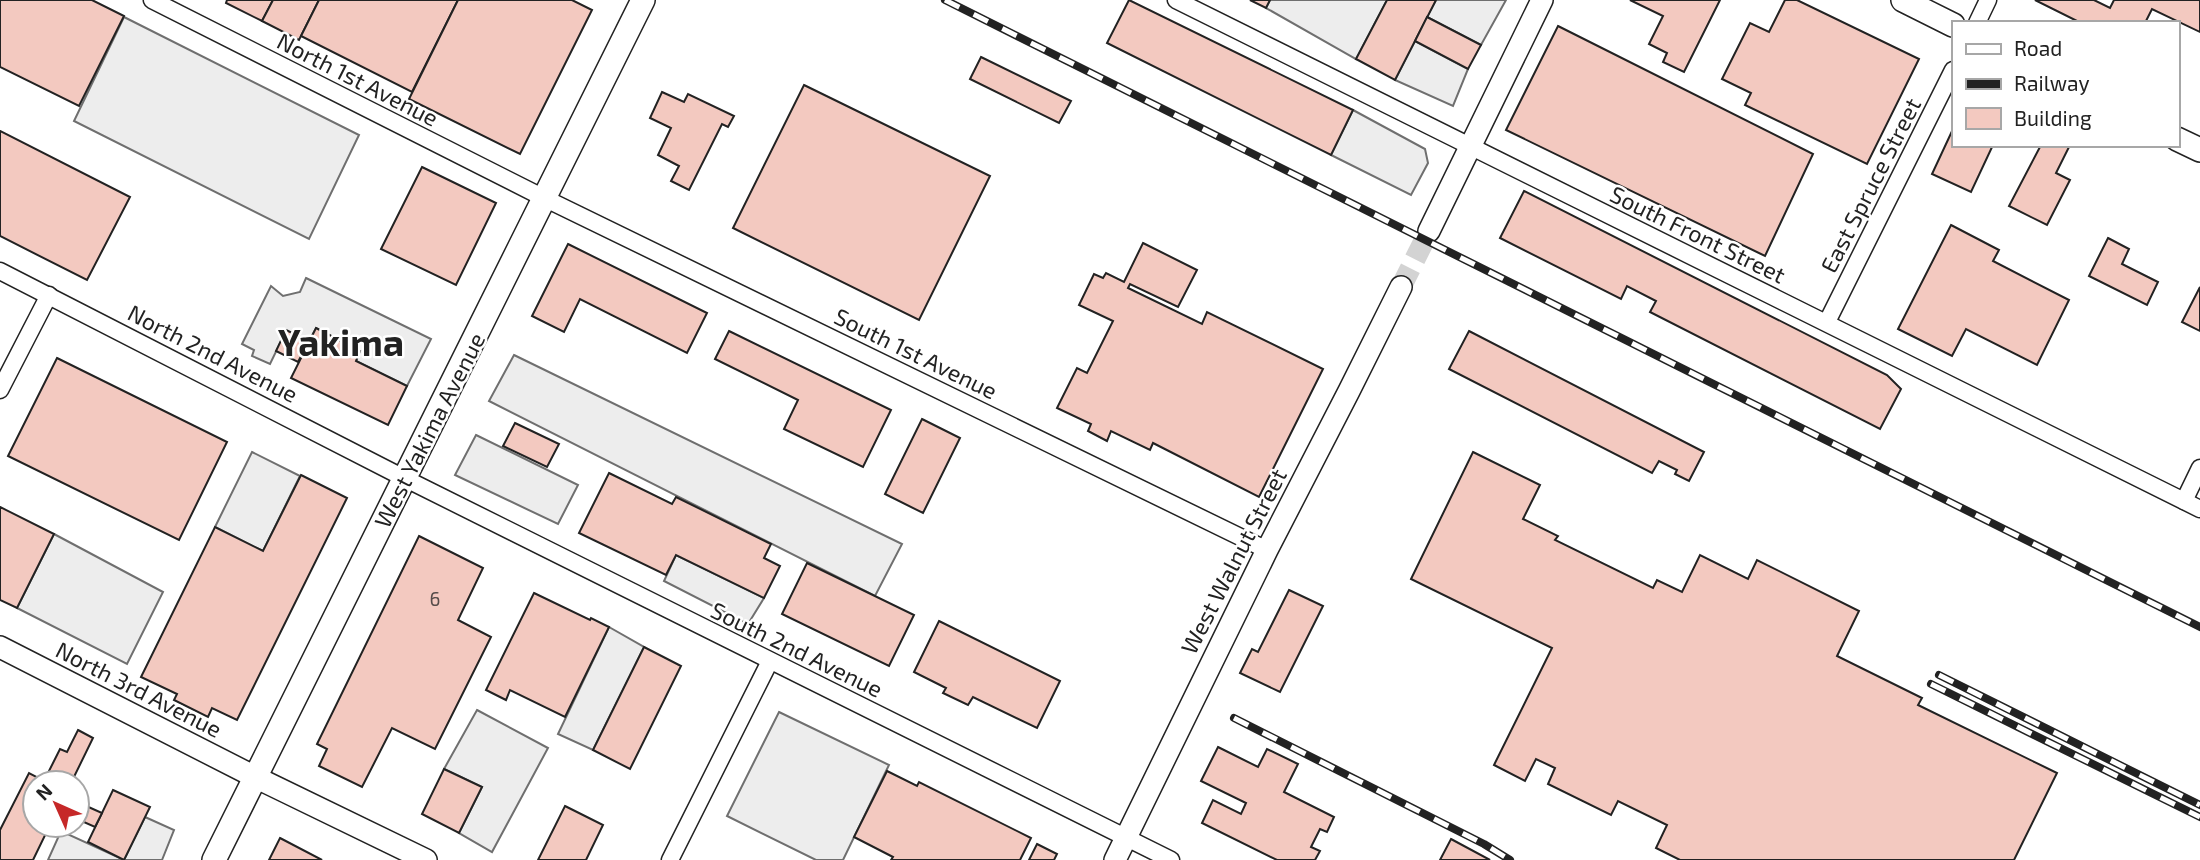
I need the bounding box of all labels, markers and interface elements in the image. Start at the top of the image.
legend [1952,21,2179,147]
street label: North 1st Avenue [273,26,443,132]
text: Road [2014,35,2062,60]
text: Railway [2014,70,2090,95]
street label: East Spruce Street [1814,93,1926,277]
text: Building [2014,105,2092,130]
street label: South Front Street [1606,179,1790,289]
street label: North 2nd Avenue [123,298,303,408]
street label: South 1st Avenue [830,301,1002,405]
district label: Yakima [278,319,404,363]
street label: West Yakima Avenue [368,328,490,532]
street label: West Walnut Street [1174,463,1292,658]
house number: 6 [430,587,440,610]
street label: South 2nd Avenue [707,595,887,703]
street label: North 3rd Avenue [51,635,227,743]
north arrow [21,769,91,839]
text: N [31,779,57,805]

